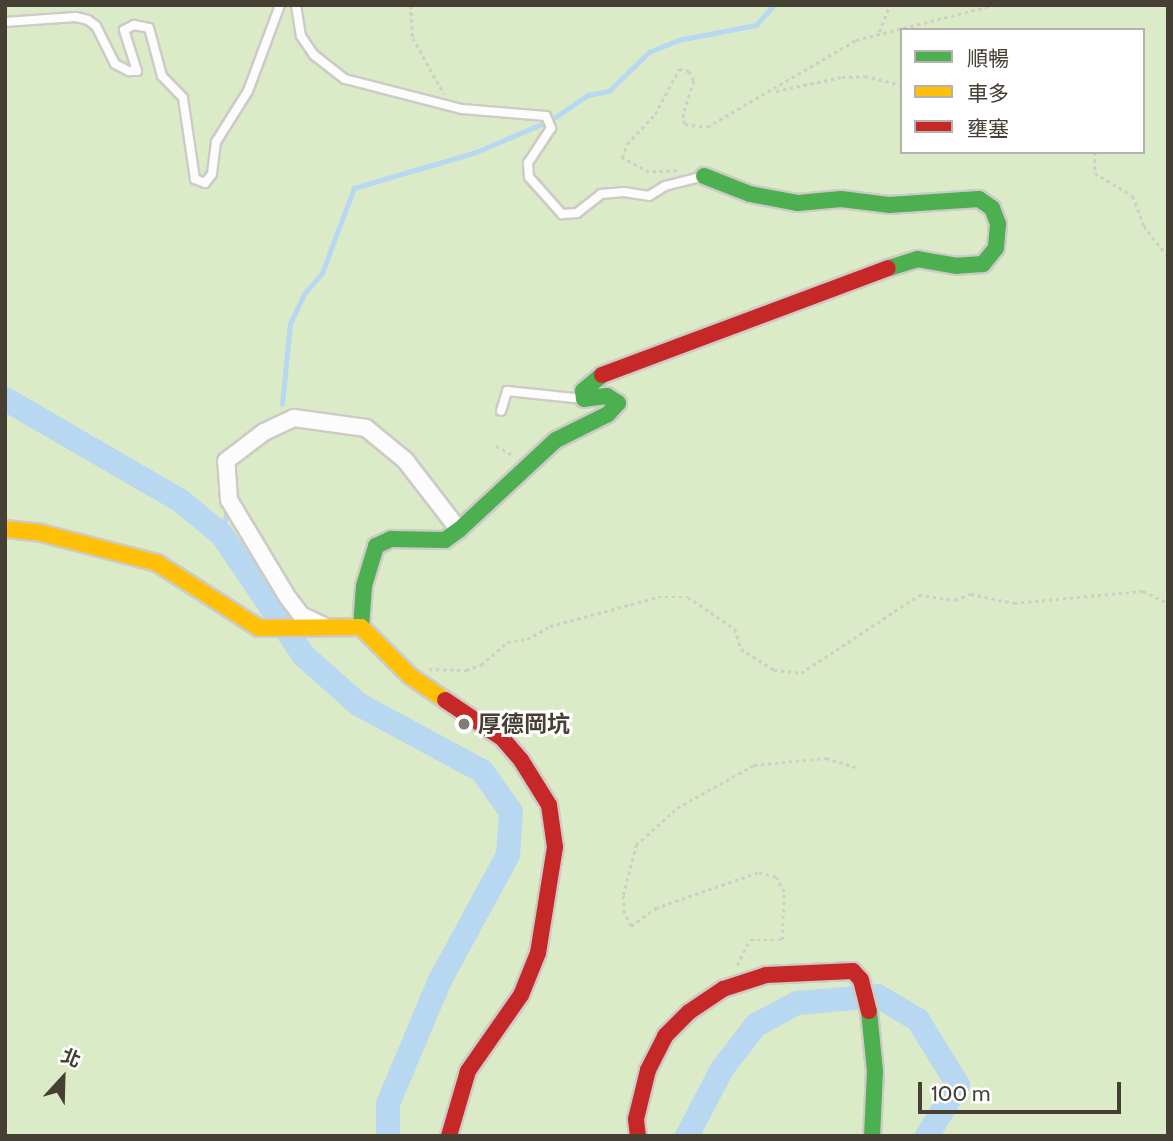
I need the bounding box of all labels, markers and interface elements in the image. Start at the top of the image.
legend [900,28,1145,154]
text: 順暢 [967,46,1009,71]
text: 車多 [967,81,1009,106]
text: 壅塞 [967,116,1009,141]
place label: 厚德岡坑 [478,710,570,738]
marker: 厚德岡坑 [456,716,472,732]
north arrow [28,1043,98,1113]
text: 北 [58,1044,84,1072]
scale bar [921,1068,1124,1112]
text: 100 m [931,1081,990,1106]

